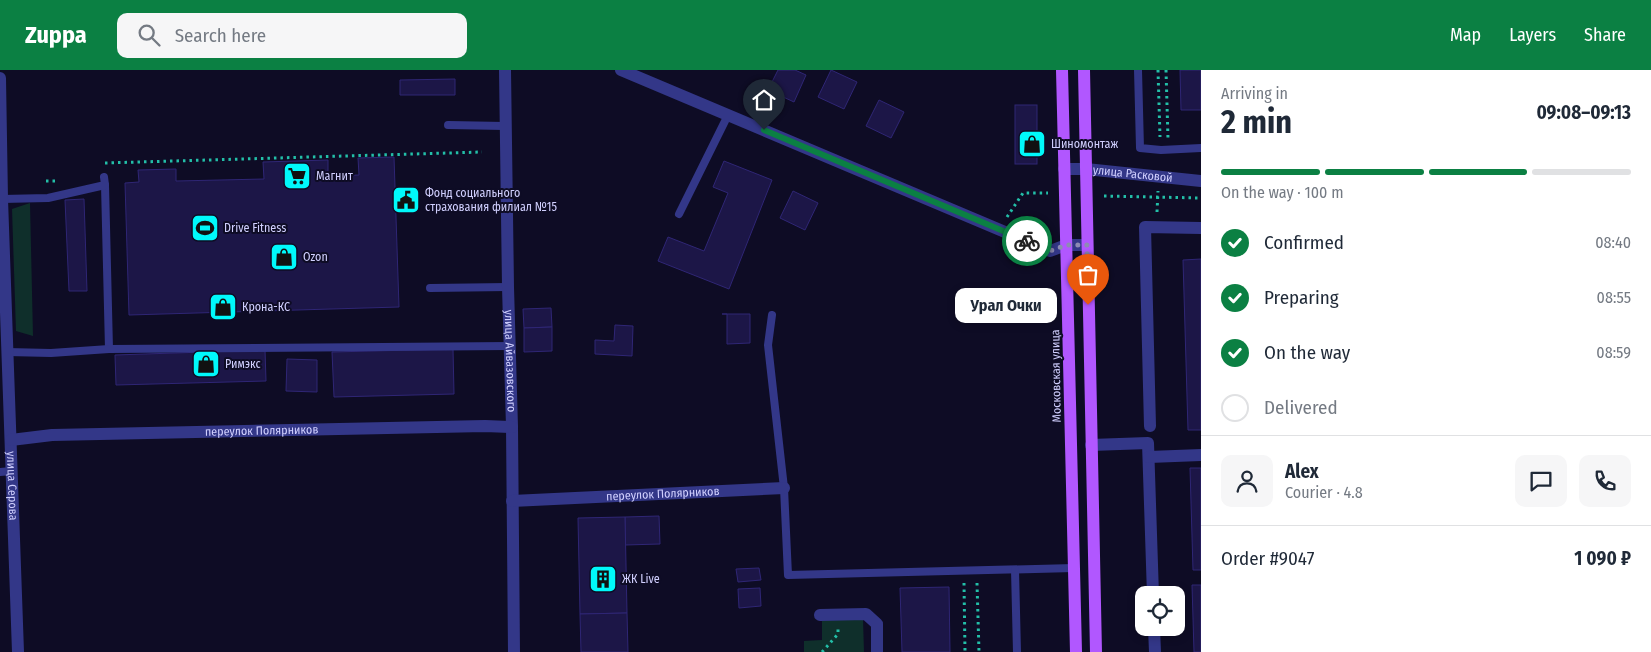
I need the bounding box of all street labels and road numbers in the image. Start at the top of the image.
street label: улица Расковой [1092,163,1173,185]
street label: улица Айвазовского [502,309,519,413]
street label: Московская улица [1048,329,1064,423]
street label: переулок Полярников [205,422,319,439]
street label: улица Серова [4,451,20,521]
street label: переулок Полярников [606,484,720,503]

